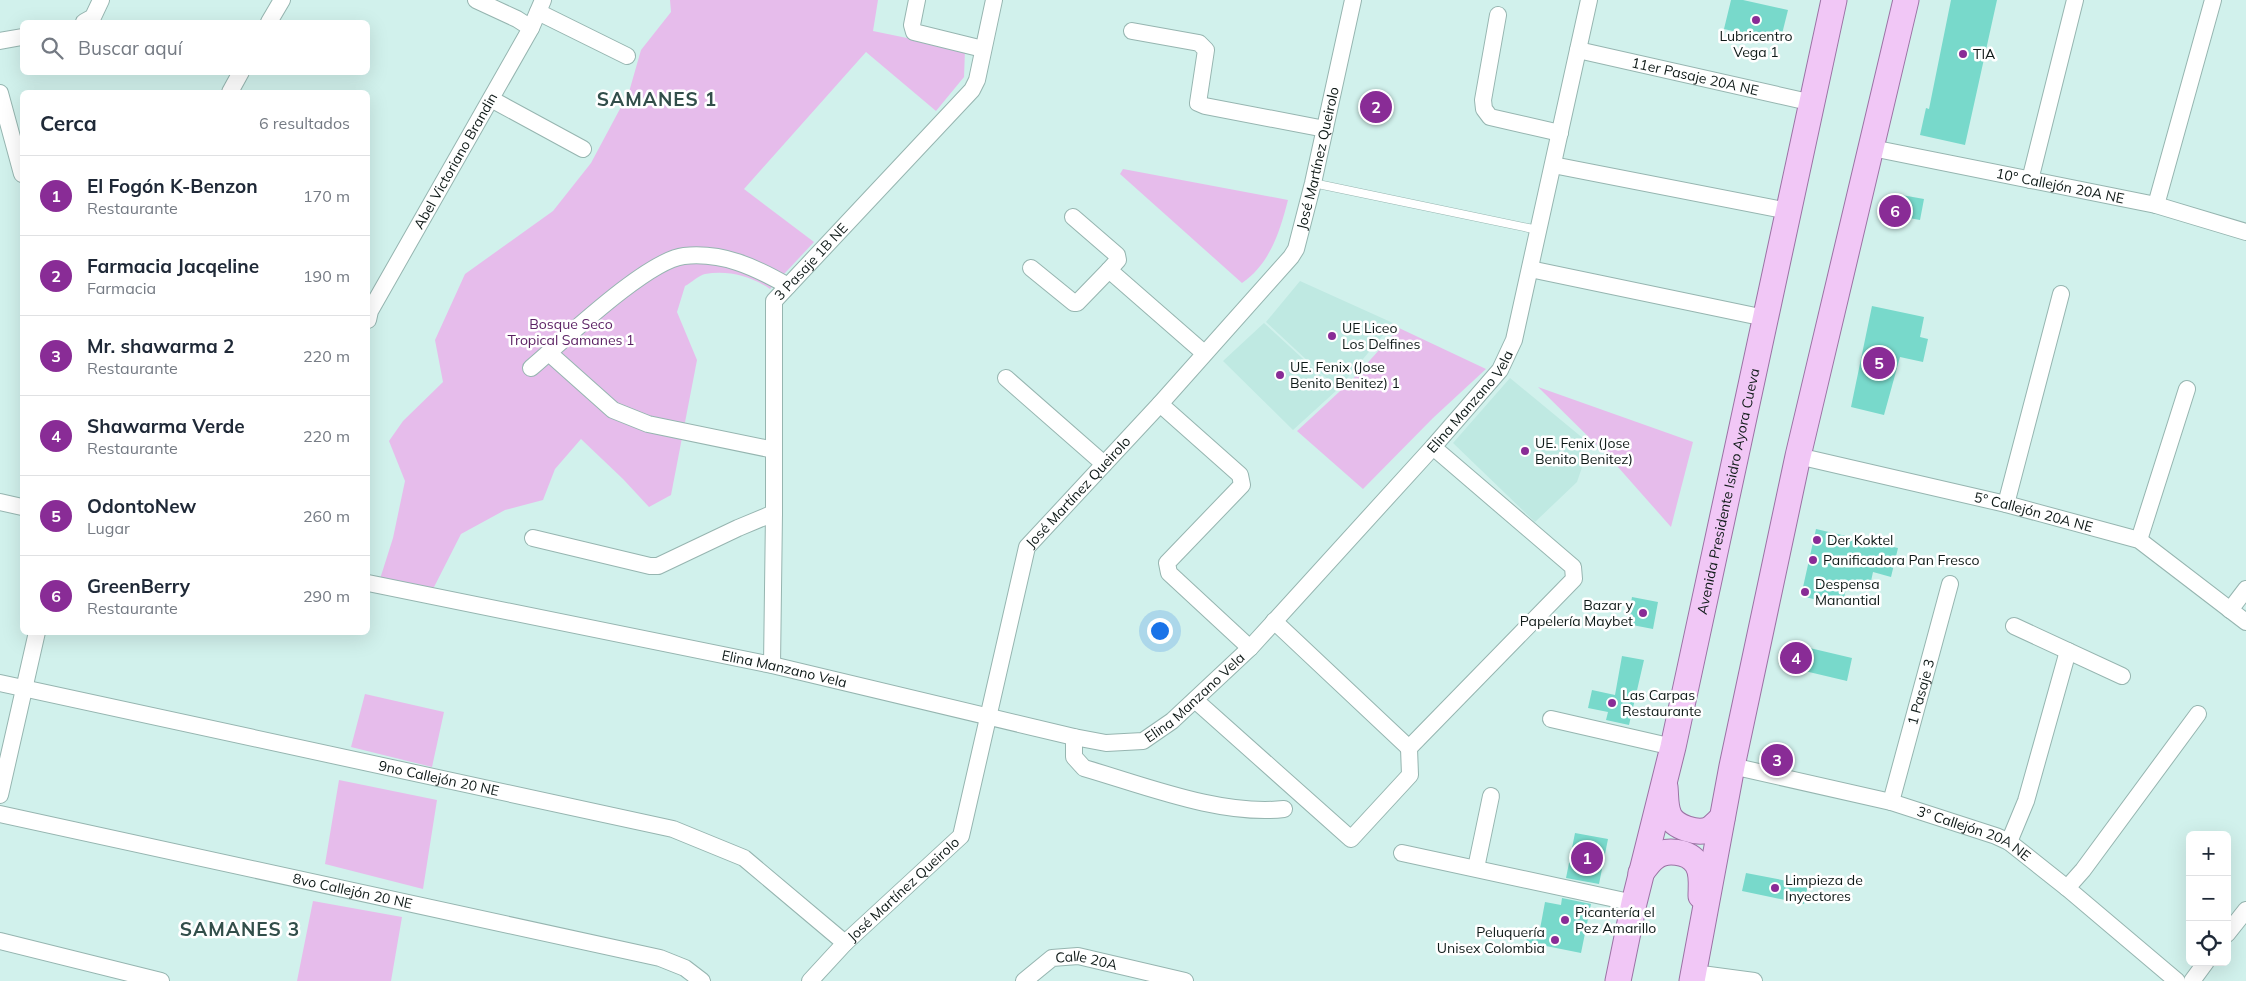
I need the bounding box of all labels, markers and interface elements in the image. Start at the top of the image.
marker: Lubricentro Vega 1 [1750,14,1762,26]
search box [20,20,370,75]
place label: Lubricentro Vega 1 [1720,27,1792,61]
icon: search [38,34,66,62]
text: Buscar aquí [78,36,182,60]
place label: TIA [1973,45,1996,63]
marker: TIA [1957,48,1969,60]
street label: 11er Pasaje 20A NE [1630,53,1760,99]
street label: José Martínez Queirolo [1292,85,1343,231]
district label: SAMANES 1 [597,87,717,111]
pin: 2 [1360,88,1392,126]
street label: Abel Victoriano Brandin [410,89,501,232]
text: Cerca [40,110,97,136]
text: 6 resultados [259,113,350,133]
street label: 10° Callejón 20A NE [1995,164,2126,207]
text: El Fogón K-Benzon [87,174,258,198]
text: 1 [51,186,61,206]
text: 170 m [303,186,350,206]
pin: 6 [1879,192,1911,230]
text: Restaurante [87,198,178,218]
street label: 3 Pasaje 1B NE [770,219,852,304]
text: Farmacia Jacqeline [87,254,259,278]
text: 2 [51,266,61,286]
text: 190 m [303,266,350,286]
text: Farmacia [87,278,156,298]
park label: Bosque Seco Tropical Samanes 1 [508,315,635,349]
place label: UE Liceo Los Delfines [1342,319,1420,353]
marker: UE Liceo Los Delfines [1326,330,1338,342]
text: Mr. shawarma 2 [87,334,234,358]
pin: 5 [1863,344,1895,382]
text: 3 [51,346,61,366]
text: 220 m [303,346,350,366]
street label: Elina Manzano Vela [1423,348,1517,457]
text: Restaurante [87,358,178,378]
place label: UE. Fenix (Jose Benito Benitez) 1 [1290,358,1400,392]
street label: Avenida Presidente Isidro Ayora Cueva [1693,367,1763,616]
marker: UE. Fenix (Jose Benito Benitez) 1 [1274,369,1286,381]
text: Shawarma Verde [87,414,245,438]
text: 4 [51,426,61,446]
text: 220 m [303,426,350,446]
street label: José Martínez Queirolo [1022,432,1134,552]
place label: UE. Fenix (Jose Benito Benitez) [1535,434,1633,468]
text: Restaurante [87,438,178,458]
marker: UE. Fenix (Jose Benito Benitez) [1519,445,1531,457]
street label: 5° Callejón 20A NE [1972,488,2095,536]
text: OdontoNew [87,494,196,518]
text: 5 [51,506,61,526]
text: 260 m [303,506,350,526]
text: Lugar [87,518,130,538]
place label: Der Koktel [1827,531,1893,549]
marker: Der Koktel [1811,534,1823,546]
place label: Panificadora Pan Fresco [1823,551,1980,569]
marker: Panificadora Pan Fresco [1807,554,1819,566]
text: GreenBerry [87,574,190,598]
place label: Despensa Manantial [1815,575,1880,609]
text: 6 [51,586,61,606]
text: 290 m [303,586,350,606]
marker: Despensa Manantial [1799,586,1811,598]
place label: Bazar y Papelería Maybet [1520,596,1634,630]
text: Restaurante [87,598,178,618]
marker: Bazar y Papelería Maybet [1637,607,1649,619]
your location [1147,618,1173,644]
pin: 4 [1780,639,1812,677]
street label: Elina Manzano Vela [720,646,849,692]
street label: Elina Manzano Vela [1141,649,1248,746]
street label: 1 Pasaje 3 [1903,657,1938,727]
place label: Las Carpas Restaurante [1622,686,1701,720]
marker: Las Carpas Restaurante [1606,697,1618,709]
pin: 3 [1761,741,1793,779]
street label: 9no Callejón 20 NE [377,756,501,800]
street label: 3° Callejón 20A NE [1915,802,2034,865]
map controls [2186,831,2231,966]
button: + [2186,831,2231,876]
street label: José Martínez Queirolo [844,833,963,945]
pin: 1 [1571,839,1603,877]
street label: 8vo Callejón 20 NE [291,869,414,913]
place label: Limpieza de Inyectores [1785,871,1863,905]
button: − [2186,876,2231,921]
marker: Limpieza de Inyectores [1769,882,1781,894]
place label: Picantería el Pez Amarillo [1575,903,1656,937]
marker: Picantería el Pez Amarillo [1559,914,1571,926]
district label: SAMANES 3 [180,917,300,941]
button: locate [2186,921,2231,966]
place label: Peluquería Unisex Colombia [1437,923,1545,957]
marker: Peluquería Unisex Colombia [1549,934,1561,946]
street label: Calle 20A [1055,947,1120,974]

